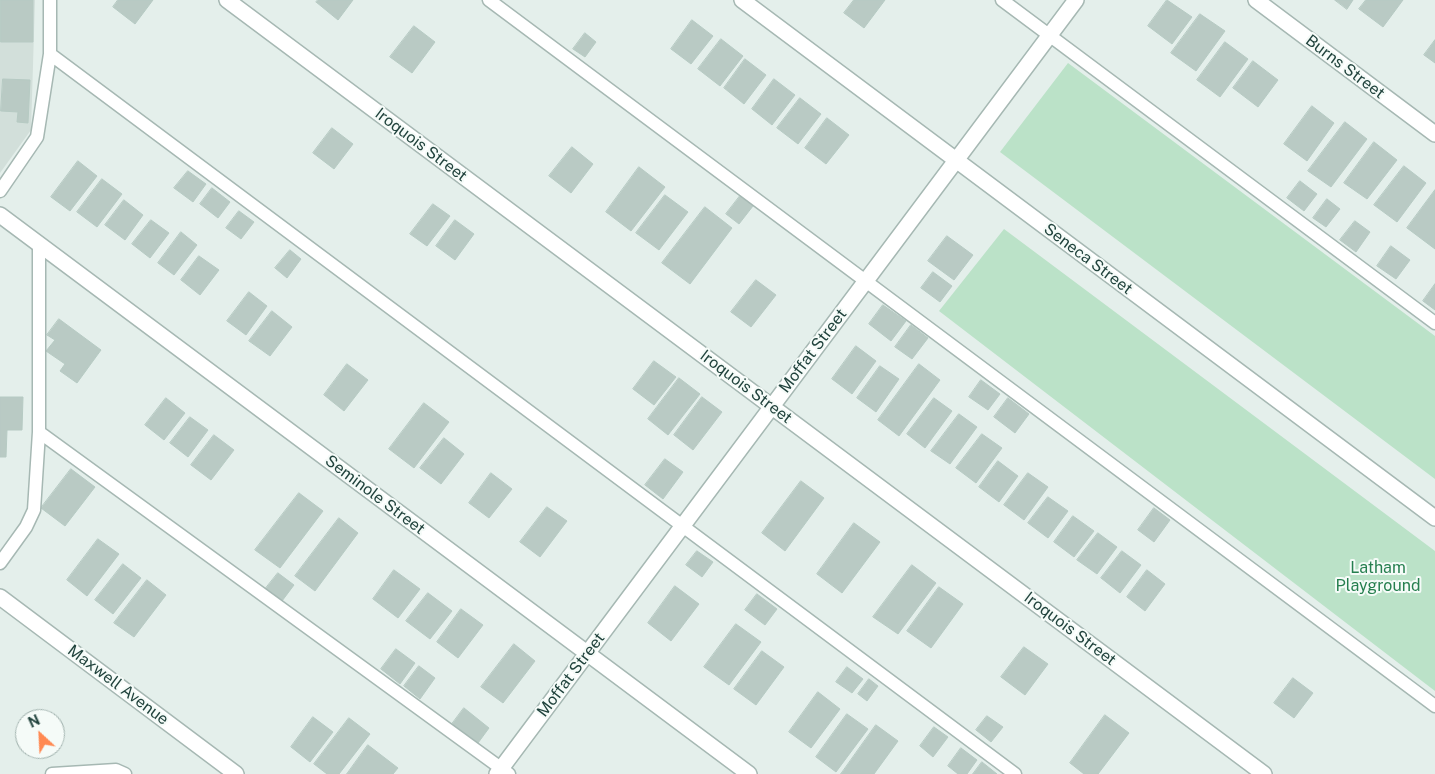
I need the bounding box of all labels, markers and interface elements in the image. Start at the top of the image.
street label: Burns Street [1302,31,1388,103]
street label: Iroquois Street [371,104,471,186]
street label: Seneca Street [1040,219,1136,299]
street label: Moffat Street [775,305,851,397]
street label: Iroquois Street [696,346,796,428]
street label: Seminole Street [321,451,429,539]
park label: Latham Playground [1335,558,1421,596]
street label: Iroquois Street [1020,588,1120,670]
street label: Moffat Street [533,629,609,721]
street label: Maxwell Avenue [64,641,172,729]
north arrow [15,709,65,759]
text: N [26,712,42,731]

